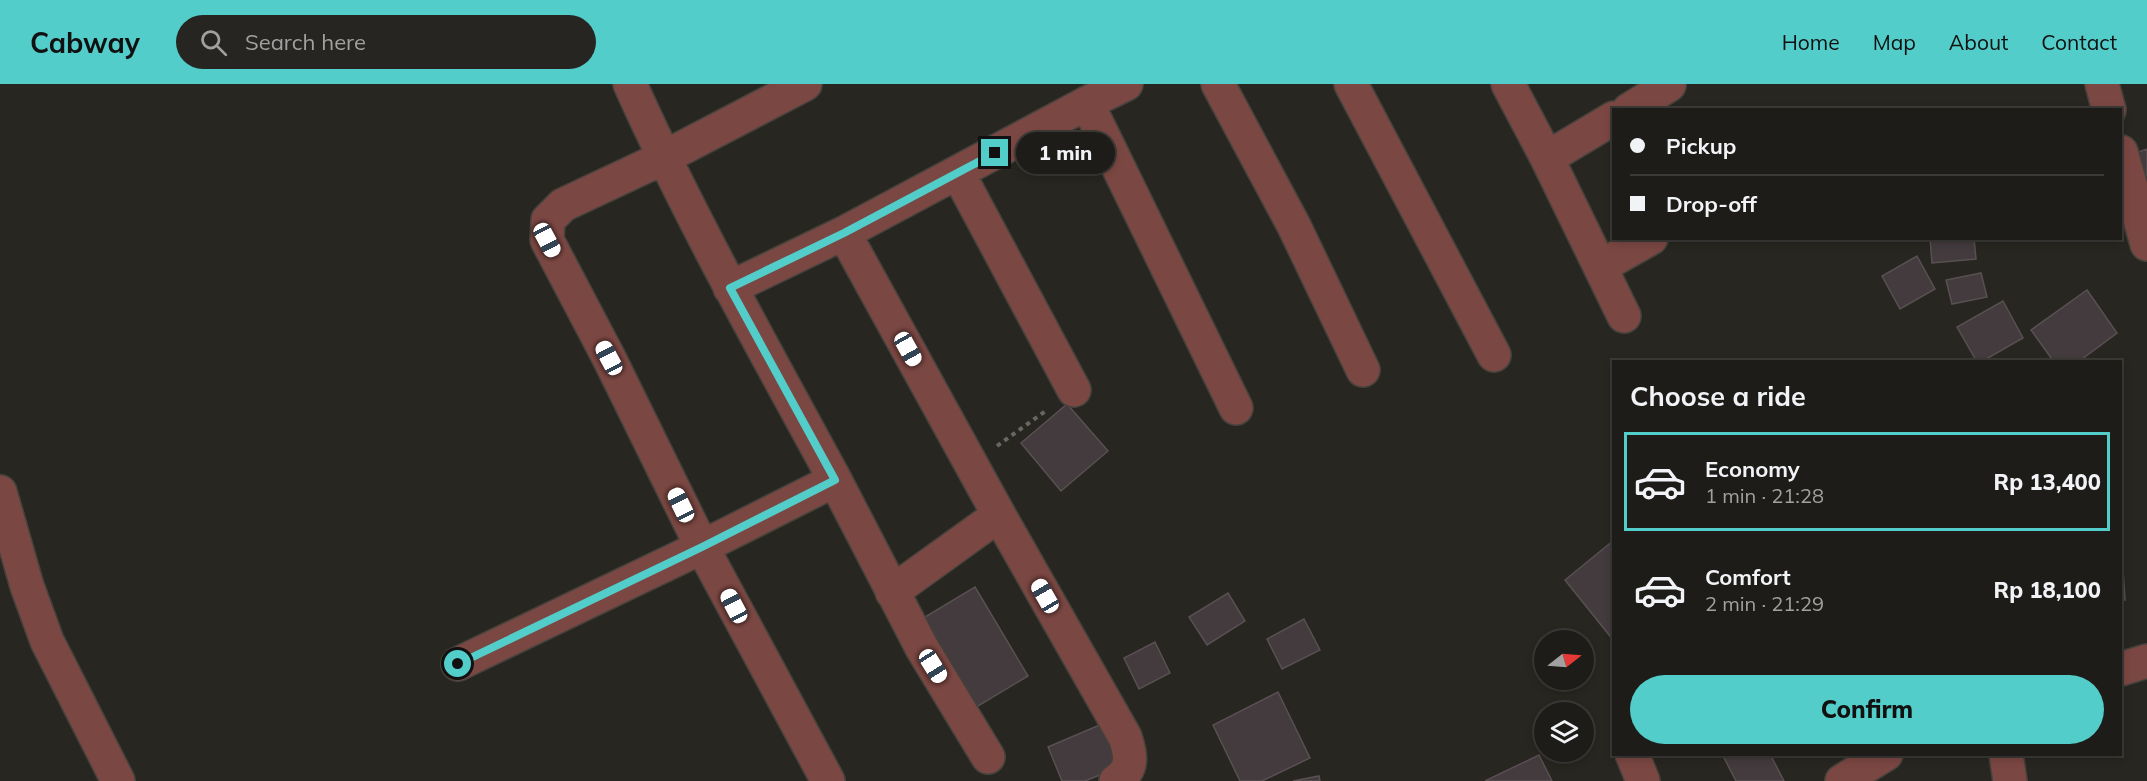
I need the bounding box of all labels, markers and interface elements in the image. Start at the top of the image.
search box [176,15,596,69]
text: Cabway [30,25,140,60]
icon: search [197,26,230,59]
text: Search here [245,28,366,56]
text: Home [1782,29,1840,55]
text: Map [1873,29,1916,55]
text: About [1949,29,2008,55]
text: Contact [2041,29,2117,55]
callout: 1 min [1016,132,1115,174]
text: Pickup [1666,132,1736,160]
route end [981,139,1008,166]
text: 1 min [1039,140,1092,165]
text: Drop-off [1666,190,1757,218]
car [531,220,563,260]
car [891,329,925,369]
car [593,338,625,378]
text: Choose a ride [1630,379,1806,413]
icon: car [1633,455,1687,509]
text: Economy [1705,455,1800,483]
text: Rp 13,400 [1994,468,2101,496]
text: 1 min · 21:28 [1705,483,1824,508]
car [665,485,697,525]
icon: car [1633,563,1687,617]
text: Comfort [1705,563,1791,591]
car [1028,576,1062,616]
text: Rp 18,100 [1994,576,2101,604]
car [718,586,750,626]
text: 2 min · 21:29 [1705,591,1824,616]
north arrow [1534,630,1594,690]
map controls [1534,630,1594,762]
car [916,646,950,686]
route start [444,650,471,677]
button: Confirm [1630,675,2104,744]
button: layers [1534,702,1594,762]

